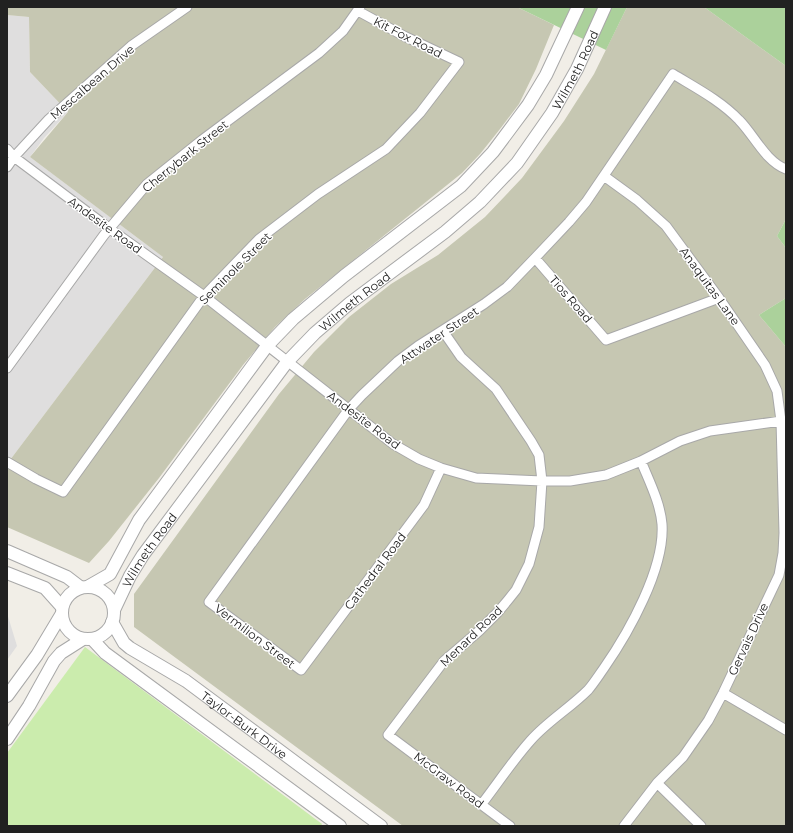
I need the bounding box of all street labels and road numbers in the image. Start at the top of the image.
street label: Kit Fox Road [371,13,445,61]
street label: Wilmeth Road [548,28,601,112]
street label: Mescalbean Drive [47,41,137,123]
street label: Cherrybark Street [139,117,231,195]
street label: Andesite Road [65,193,145,257]
street label: Seminole Street [196,229,274,307]
street label: Anaquitas Lane [676,244,744,328]
street label: Wilmeth Road [315,268,393,334]
street label: Tios Road [546,272,596,326]
street label: Attwater Street [397,303,481,367]
street label: Andesite Road [325,388,403,452]
street label: Wilmeth Road [118,509,180,589]
street label: Cathedral Road [341,529,409,613]
street label: Gervais Drive [725,600,771,678]
street label: Vermilion Street [212,601,298,671]
street label: Menard Road [437,602,505,670]
street label: Taylor-Burk Drive [199,688,291,762]
street label: McGraw Road [411,749,487,811]

